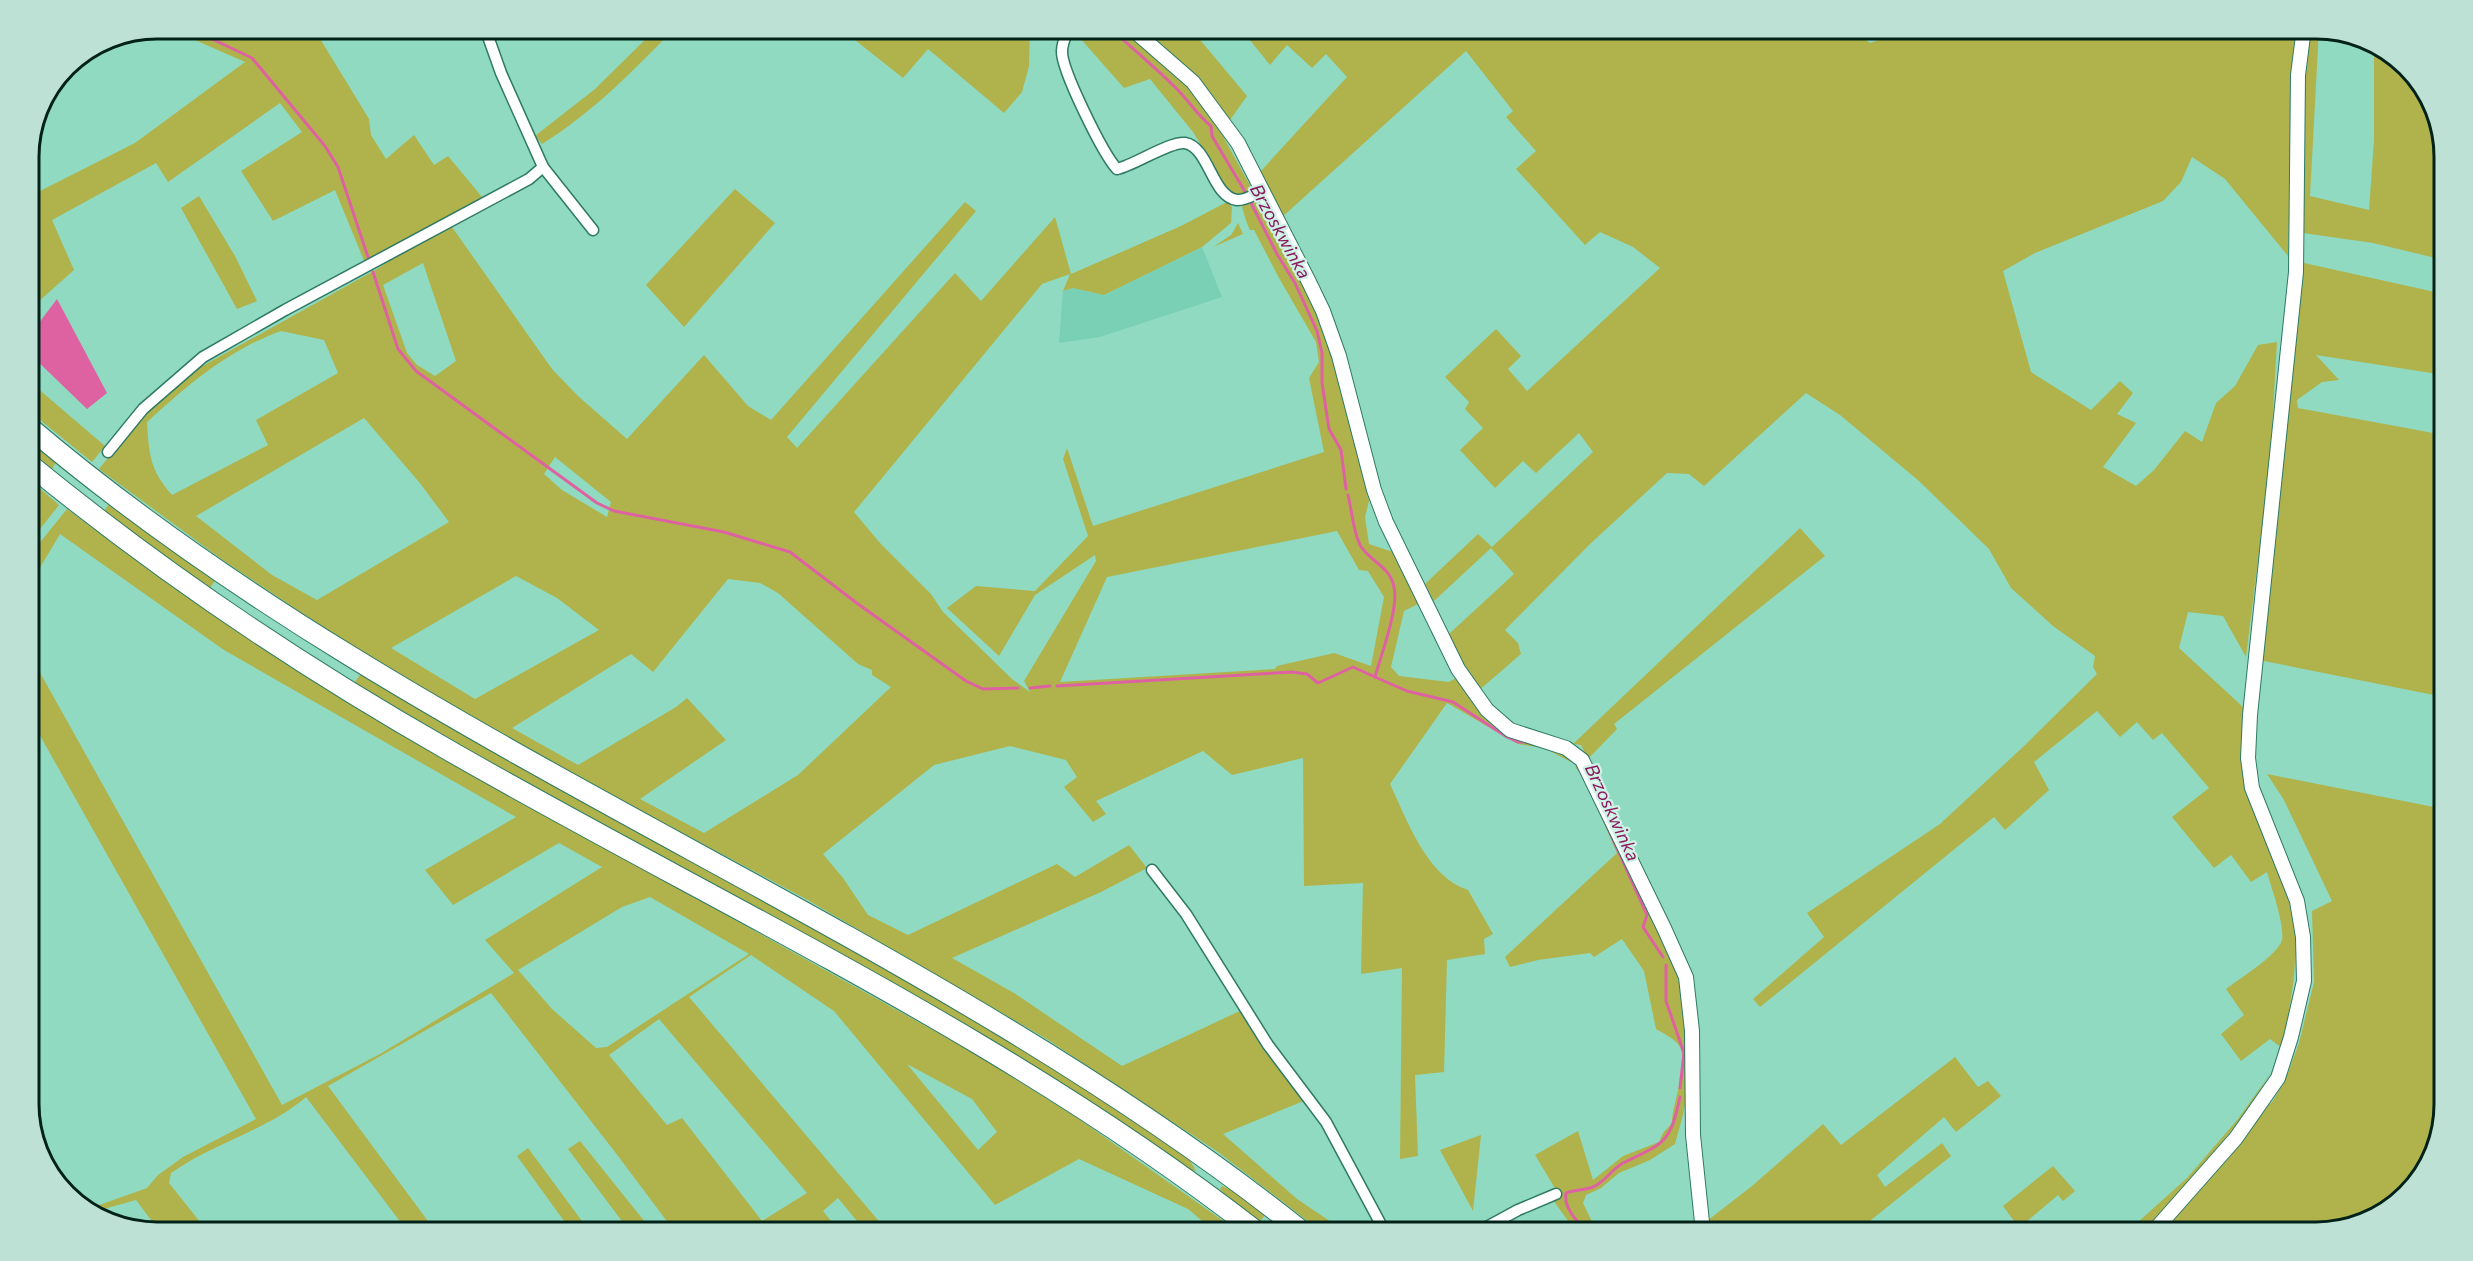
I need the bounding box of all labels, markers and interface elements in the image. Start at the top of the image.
water label: Brzoskwinka [1246,180,1316,282]
water label: Brzoskwinka [1581,760,1645,864]

